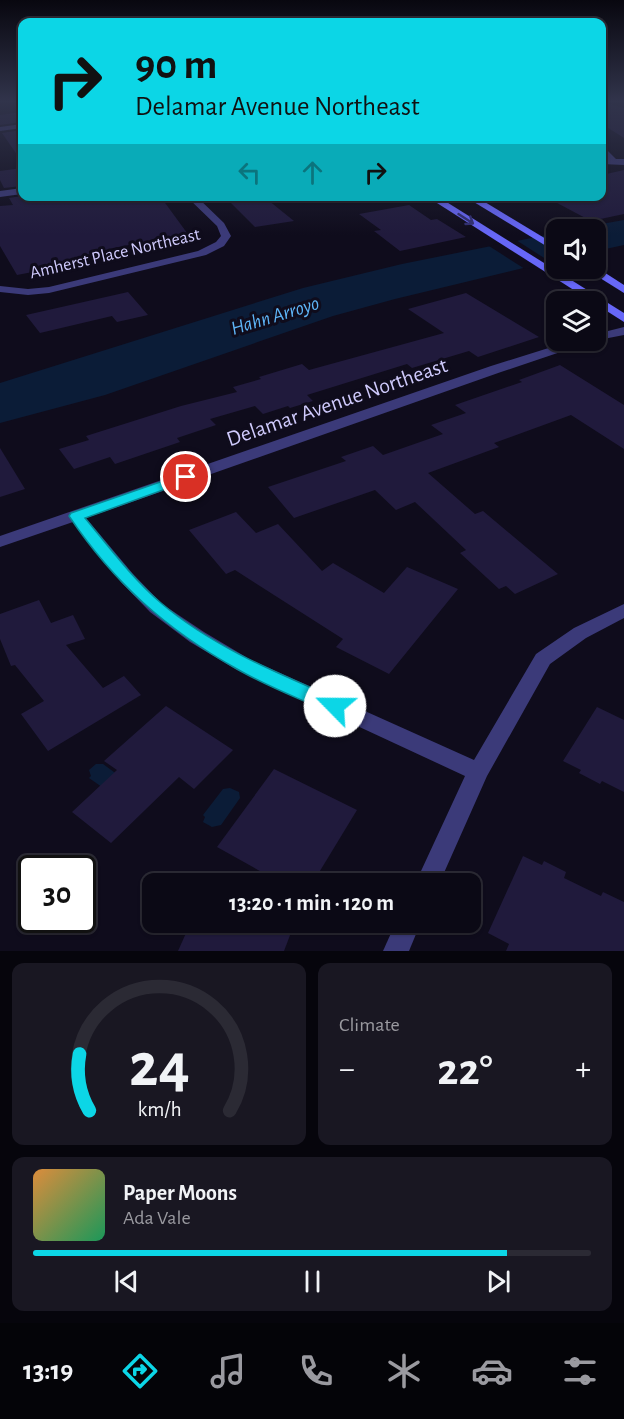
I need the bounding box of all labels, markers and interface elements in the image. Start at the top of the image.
icon: right [36,42,114,120]
text: 90 m [135,44,217,86]
text: Delamar Avenue Northeast [135,93,420,120]
icon: left [233,156,266,189]
icon: ahead [296,156,329,189]
icon: right [359,156,392,189]
one-way arrow [457,213,474,226]
map controls [546,219,606,351]
button: sound [546,219,606,279]
street label: Amherst Place Northeast [28,226,202,282]
button: layers [546,291,606,351]
water label: Hahn Arroyo [228,293,322,339]
street label: Delamar Avenue Northeast [224,354,450,450]
pin [160,451,211,502]
icon: arrive [169,460,202,493]
position arrow [303,674,367,738]
speed limit sign: 30 [18,855,96,933]
text: 13:20 · 1 min · 120 m [229,892,394,914]
text: Climate [339,1015,400,1035]
text: 24 [129,1035,189,1097]
text: 22° [437,1048,493,1093]
text: − [339,1053,355,1086]
text: + [575,1053,591,1086]
text: km/h [137,1099,181,1120]
text: Paper Moons [123,1182,237,1204]
text: Ada Vale [123,1208,191,1228]
icon: previous [110,1265,143,1298]
icon: pause [296,1265,329,1298]
icon: next [482,1265,515,1298]
icon: directions [119,1350,161,1392]
icon: music [207,1350,249,1392]
icon: phone [295,1350,337,1392]
icon: climate [383,1350,425,1392]
icon: car [471,1350,513,1392]
icon: filters [559,1350,601,1392]
text: 13:19 [23,1357,73,1384]

